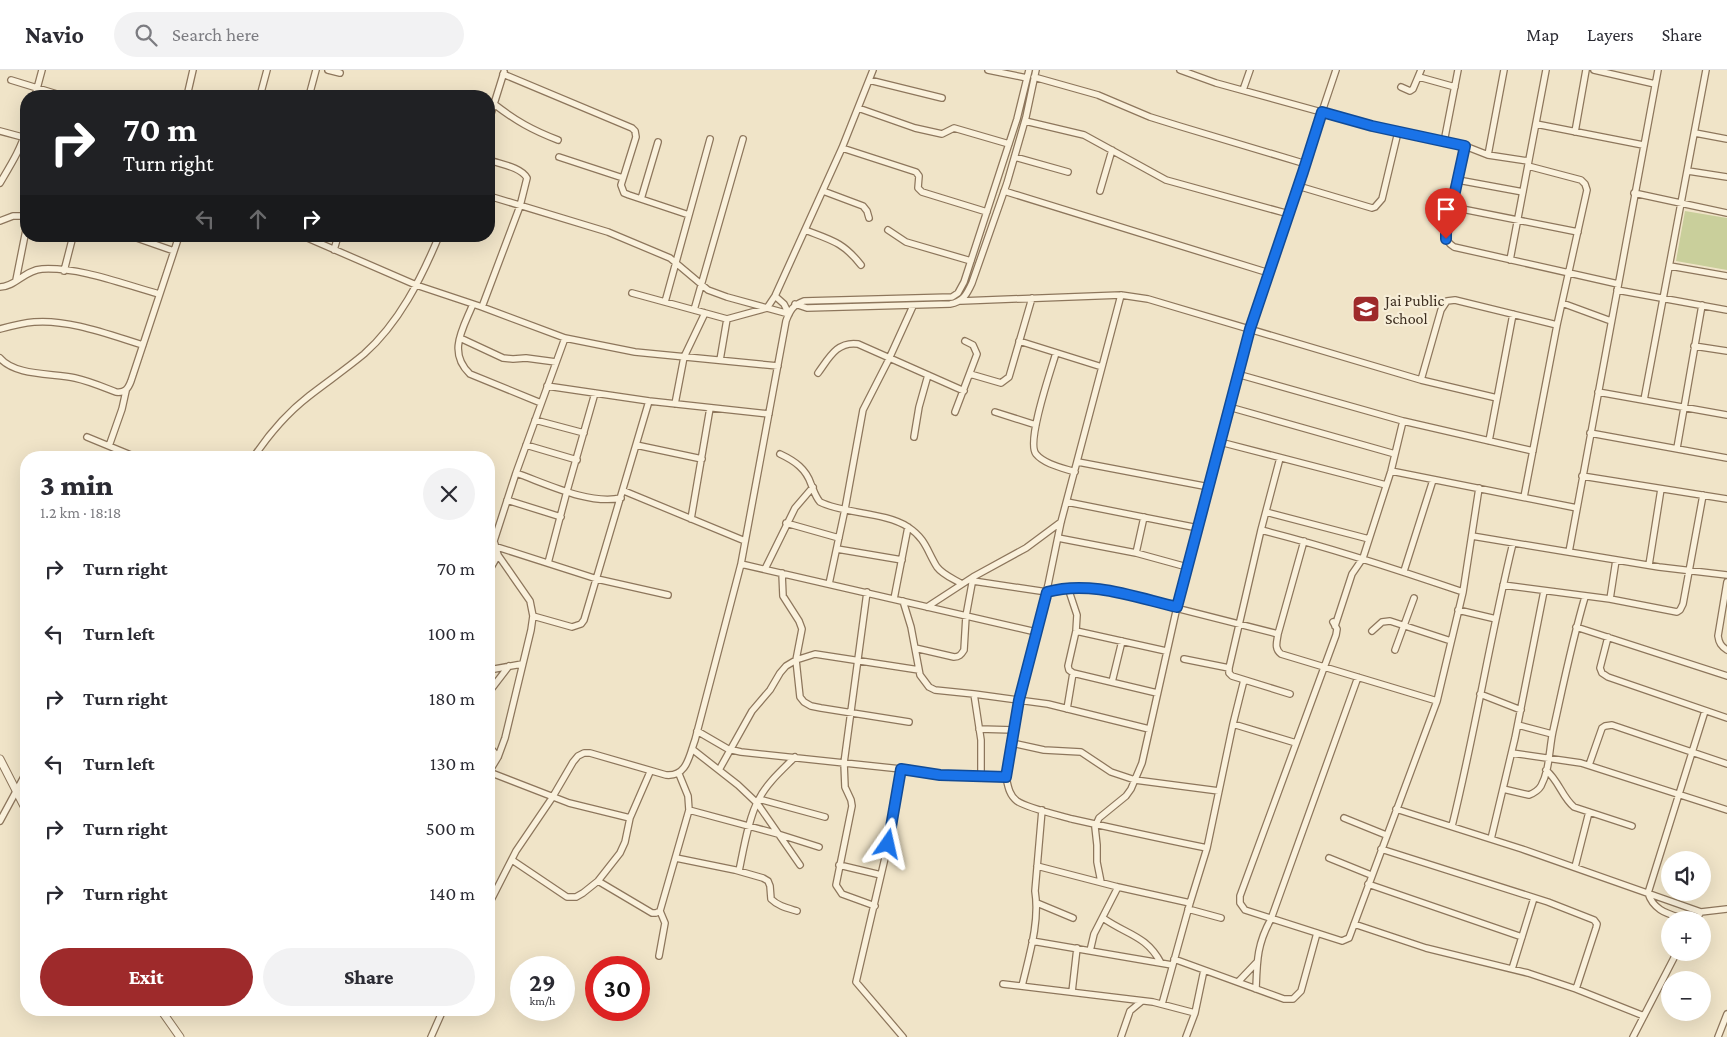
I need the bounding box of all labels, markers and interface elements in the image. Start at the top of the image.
search box [114,12,464,57]
text: Navio [25,21,84,48]
icon: search [132,21,160,49]
text: Search here [172,24,259,45]
text: Map [1526,25,1559,45]
text: Layers [1587,25,1634,45]
text: Share [1662,25,1702,45]
icon: right [40,110,105,175]
text: 70 m [123,110,197,149]
text: Turn right [123,151,214,176]
pin [1425,188,1467,239]
icon: arrive [1432,195,1460,223]
icon: left [191,205,219,233]
icon: ahead [244,205,272,233]
icon: right [297,205,325,233]
place label: Jai Public School [1383,292,1444,327]
school or university icon: Jai Public School [1351,294,1381,324]
text: 3 min [40,468,113,501]
button: close [423,468,475,520]
text: 1.2 km · 18:18 [40,504,121,521]
icon: right [40,555,68,583]
text: Turn right [83,558,168,579]
text: 70 m [437,558,475,579]
icon: left [40,620,68,648]
text: Turn left [83,623,155,644]
text: 100 m [428,623,475,644]
icon: right [40,685,68,713]
text: Turn right [83,688,168,709]
text: 180 m [429,688,475,709]
icon: left [40,750,68,778]
text: Turn left [83,753,155,774]
text: 130 m [430,753,475,774]
icon: right [40,815,68,843]
position arrow [861,817,913,869]
text: Turn right [83,818,168,839]
text: 500 m [426,818,475,839]
map controls [1661,851,1711,1021]
button: sound [1661,851,1711,901]
icon: right [40,880,68,908]
text: Turn right [83,883,168,904]
text: 140 m [429,883,475,904]
button: + [1661,911,1711,961]
button: Exit [40,948,253,1006]
button: Share [263,948,475,1006]
speed limit sign: 30 [585,956,650,1021]
text: 29 [529,969,556,996]
button: − [1661,971,1711,1021]
text: km/h [530,994,555,1008]

